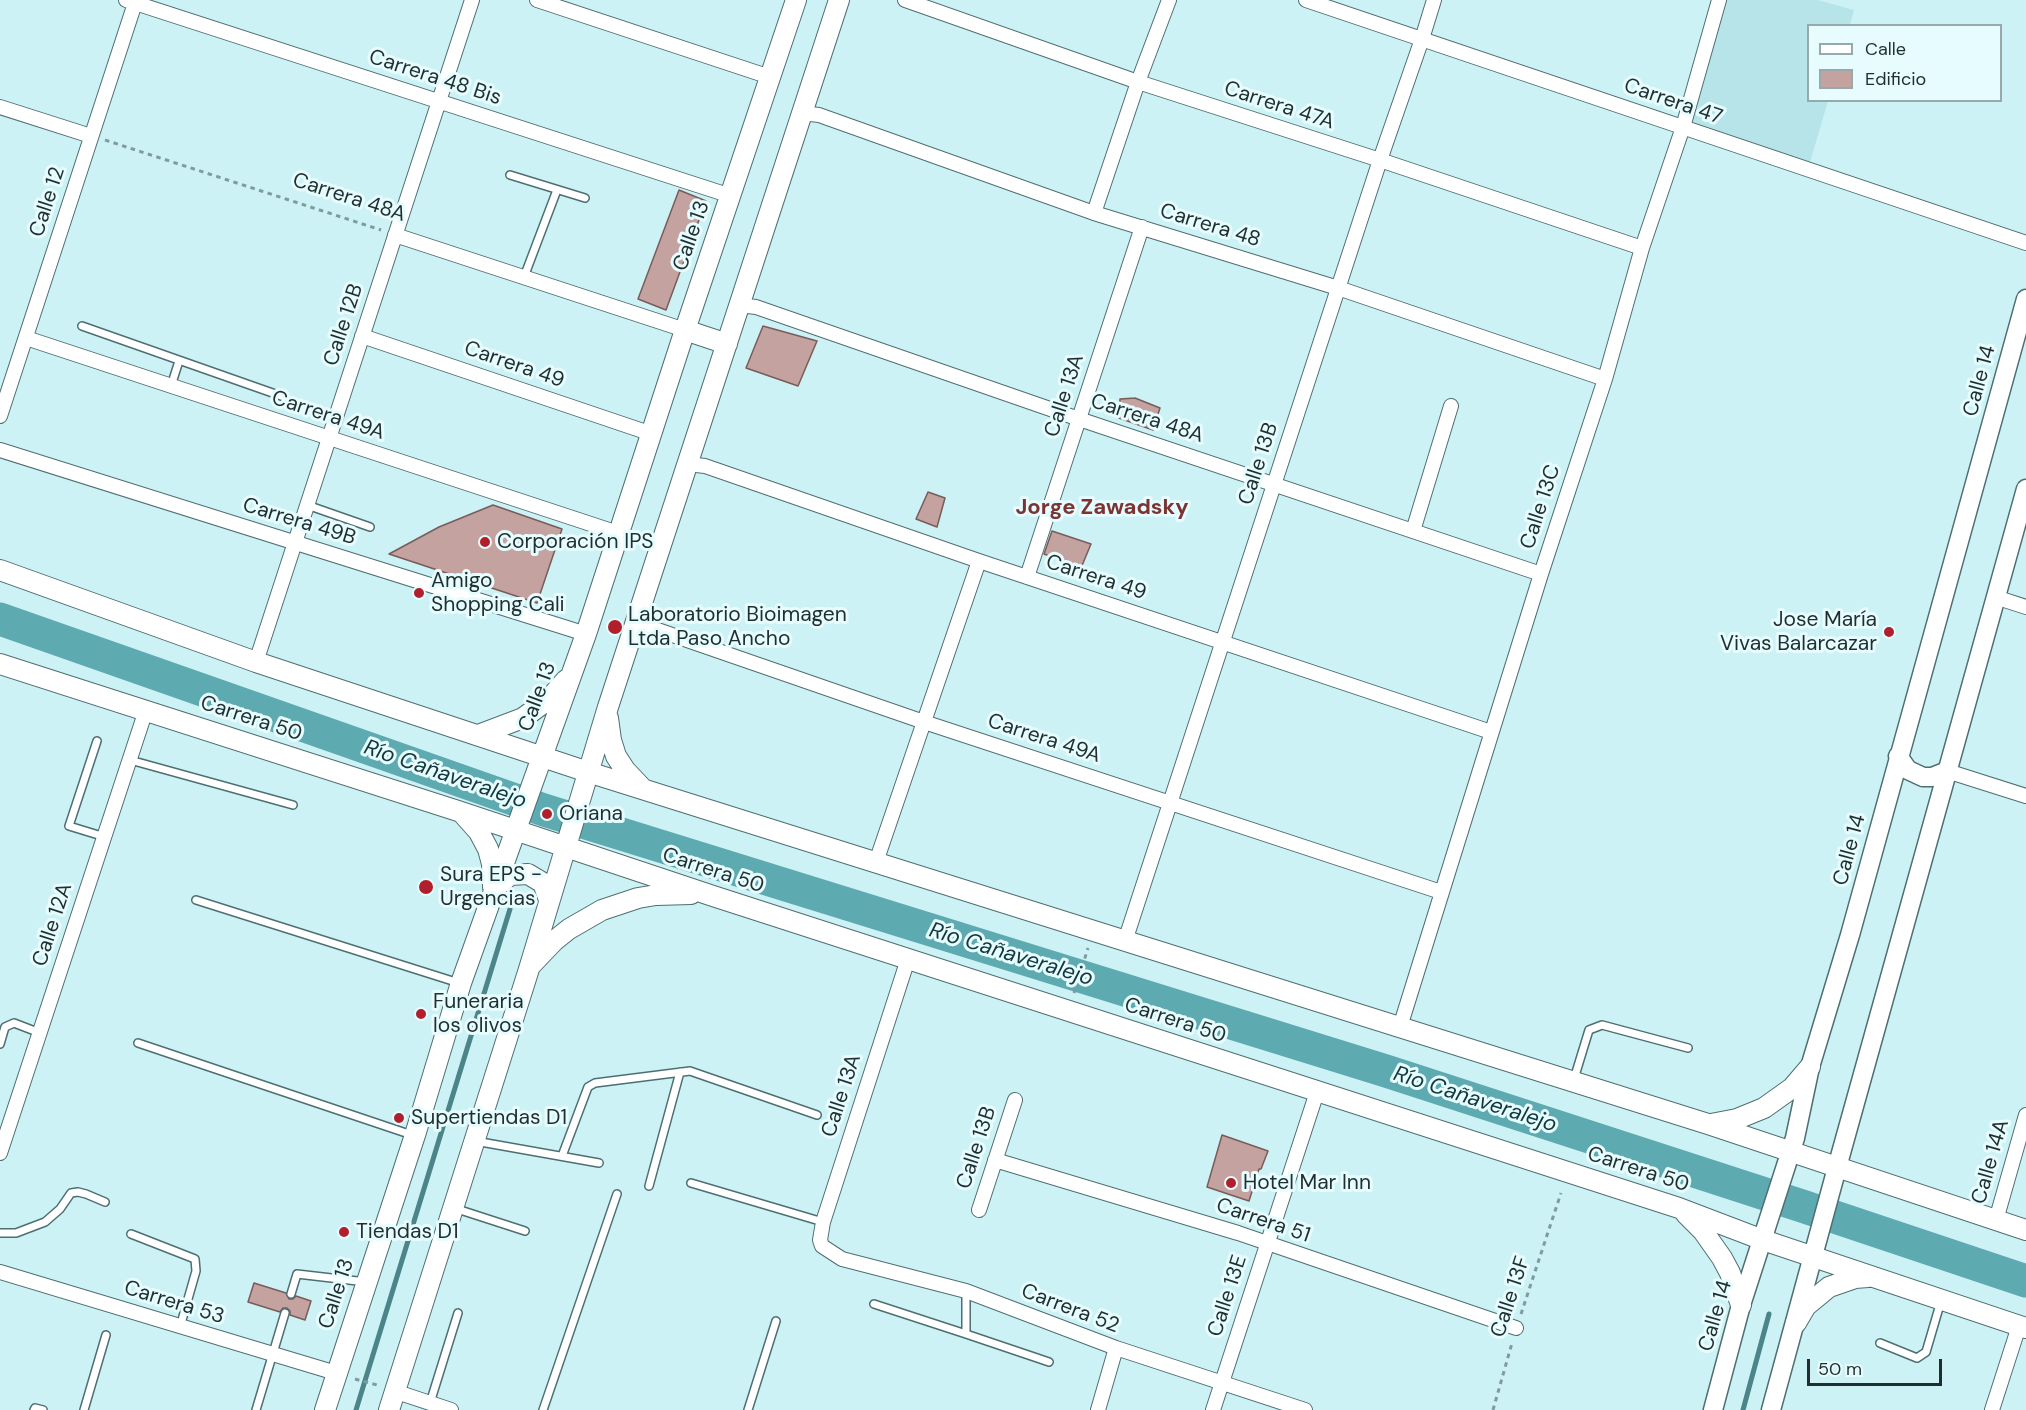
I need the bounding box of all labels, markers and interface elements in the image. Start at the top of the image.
legend [1807,24,2002,102]
text: Calle [1865,37,1906,61]
street label: Carrera 48 Bis [366,45,504,111]
text: Edificio [1865,67,1926,91]
street label: Carrera 47 [1621,73,1725,131]
street label: Carrera 47A [1221,76,1337,136]
street label: Calle 12 [25,164,71,240]
street label: Carrera 48A [289,168,409,228]
street label: Calle 13 [668,198,716,274]
street label: Carrera 48 [1157,199,1263,253]
street label: Calle 12B [319,281,369,369]
street label: Carrera 49 [461,336,567,394]
street label: Calle 14 [1958,343,2002,419]
street label: Calle 13A [1040,351,1090,441]
street label: Carrera 49A [268,386,388,446]
street label: Carrera 48A [1087,389,1207,449]
street label: Calle 13B [1234,420,1284,508]
street label: Calle 13C [1516,462,1566,552]
street label: Carrera 49B [239,493,359,551]
district label: Jorge Zawadsky [1015,495,1189,521]
place label: Corporación IPS [497,529,653,555]
marker: Corporación IPS [478,535,492,549]
street label: Carrera 49 [1043,550,1149,606]
place label: Amigo Shopping Cali [431,568,565,618]
marker: Amigo Shopping Cali [412,586,426,600]
place label: Laboratorio Bioimagen Ltda Paso Ancho [628,602,847,652]
place label: Jose María Vivas Balarcazar [1720,607,1877,657]
marker: Laboratorio Bioimagen Ltda Paso Ancho [606,618,624,636]
marker: Jose María Vivas Balarcazar [1882,625,1896,639]
street label: Calle 13 [514,659,562,735]
street label: Carrera 50 [197,691,305,747]
street label: Carrera 49A [984,709,1104,769]
water label: Río Cañaveralejo [360,735,530,815]
place label: Oriana [559,801,623,827]
marker: Oriana [540,807,554,821]
street label: Calle 14 [1828,812,1872,888]
street label: Carrera 50 [659,843,767,899]
place label: Sura EPS - Urgencias [440,862,542,912]
marker: Sura EPS - Urgencias [417,878,435,896]
street label: Calle 12A [28,880,78,970]
water label: Río Cañaveralejo [926,918,1096,992]
place label: Funeraria los olivos [433,989,524,1039]
street label: Carrera 50 [1121,993,1229,1049]
marker: Funeraria los olivos [414,1007,428,1021]
street label: Calle 13A [817,1051,867,1141]
water label: Río Cañaveralejo [1390,1061,1560,1139]
street label: Calle 13B [952,1104,1002,1192]
place label: Supertiendas D1 [411,1105,567,1131]
marker: Supertiendas D1 [392,1111,406,1125]
street label: Calle 14A [1967,1117,2015,1207]
street label: Carrera 50 [1584,1142,1692,1198]
place label: Hotel Mar Inn [1243,1170,1371,1196]
marker: Hotel Mar Inn [1224,1176,1238,1190]
street label: Carrera 51 [1213,1193,1313,1249]
place label: Tiendas D1 [356,1219,459,1245]
marker: Tiendas D1 [337,1225,351,1239]
street label: Calle 13E [1203,1252,1253,1340]
street label: Calle 13F [1486,1253,1536,1341]
street label: Calle 13 [314,1256,360,1332]
street label: Carrera 53 [121,1276,227,1330]
street label: Calle 14 [1694,1278,1738,1354]
street label: Carrera 52 [1017,1279,1123,1339]
scale bar [1810,1347,1945,1385]
text: 50 m [1818,1357,1862,1381]

